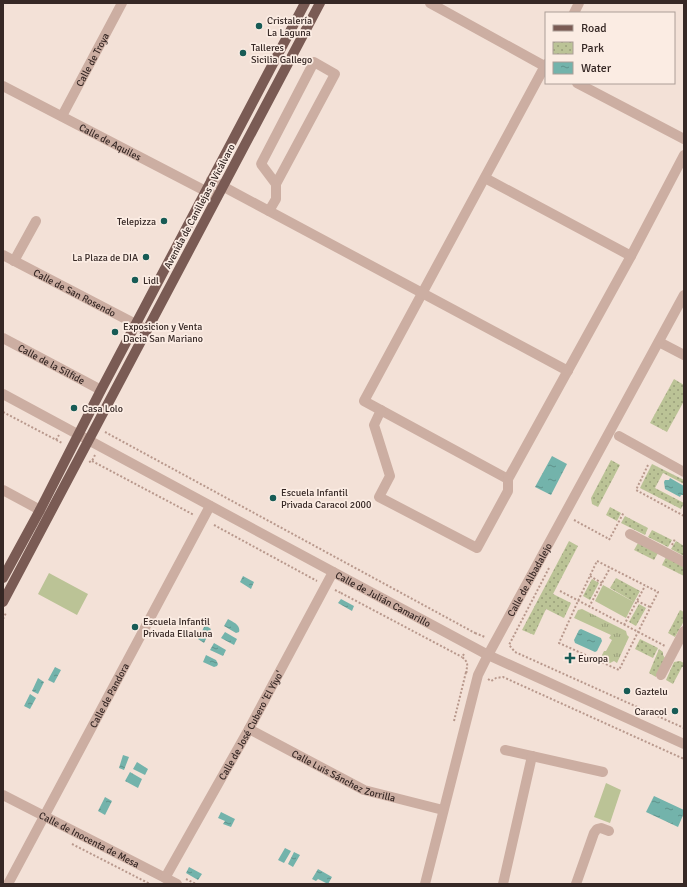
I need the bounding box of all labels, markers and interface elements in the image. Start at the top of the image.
legend [545,12,675,84]
place label: Cristalería La Laguna [267,15,312,39]
marker: Cristalería La Laguna [254,21,264,31]
text: Road [581,21,607,36]
street label: Calle de Troya [74,31,112,89]
text: Park [581,41,604,56]
place label: Talleres Sicilia Gallego [251,42,312,66]
marker: Talleres Sicilia Gallego [238,48,248,58]
text: Water [581,61,612,76]
street label: Calle de Aquiles [77,122,144,164]
street label: Avenida de Canillejas a Vicálvaro [162,142,238,271]
place label: Telepizza [117,216,156,228]
marker: Telepizza [159,216,169,226]
place label: La Plaza de DIA [72,252,138,264]
marker: La Plaza de DIA [141,252,151,262]
street label: Calle de San Rosendo [31,267,118,320]
marker: Lidl [130,275,140,285]
place label: Lidl [143,275,159,287]
place label: Exposicion y Venta Dacia San Mariano [123,321,203,345]
marker: Exposicion y Venta Dacia San Mariano [110,327,120,337]
street label: Calle de la Sílfide [16,342,87,387]
marker: Casa Lolo [69,403,79,413]
place label: Casa Lolo [82,403,123,415]
place label: Escuela Infantil Privada Caracol 2000 [281,487,371,511]
marker: Escuela Infantil Privada Caracol 2000 [268,493,278,503]
street label: Calle de Albadalejo [505,541,555,619]
street label: Calle de Julián Camarillo [333,569,433,630]
place label: Escuela Infantil Privada Ellaluna [143,616,212,640]
marker: Escuela Infantil Privada Ellaluna [130,622,140,632]
marker: Europa [565,653,575,663]
place label: Europa [578,653,608,665]
street label: Calle de Pandora [88,661,132,730]
street label: Calle de José Cubero 'El Yiyo' [216,669,286,783]
marker: Gaztelu [622,686,632,696]
place label: Gaztelu [635,686,668,698]
place label: Caracol [635,706,667,718]
marker: Caracol [670,706,680,716]
street label: Calle Luis Sánchez Zorrilla [289,748,397,805]
street label: Calle de Inocenta de Mesa [37,809,141,871]

